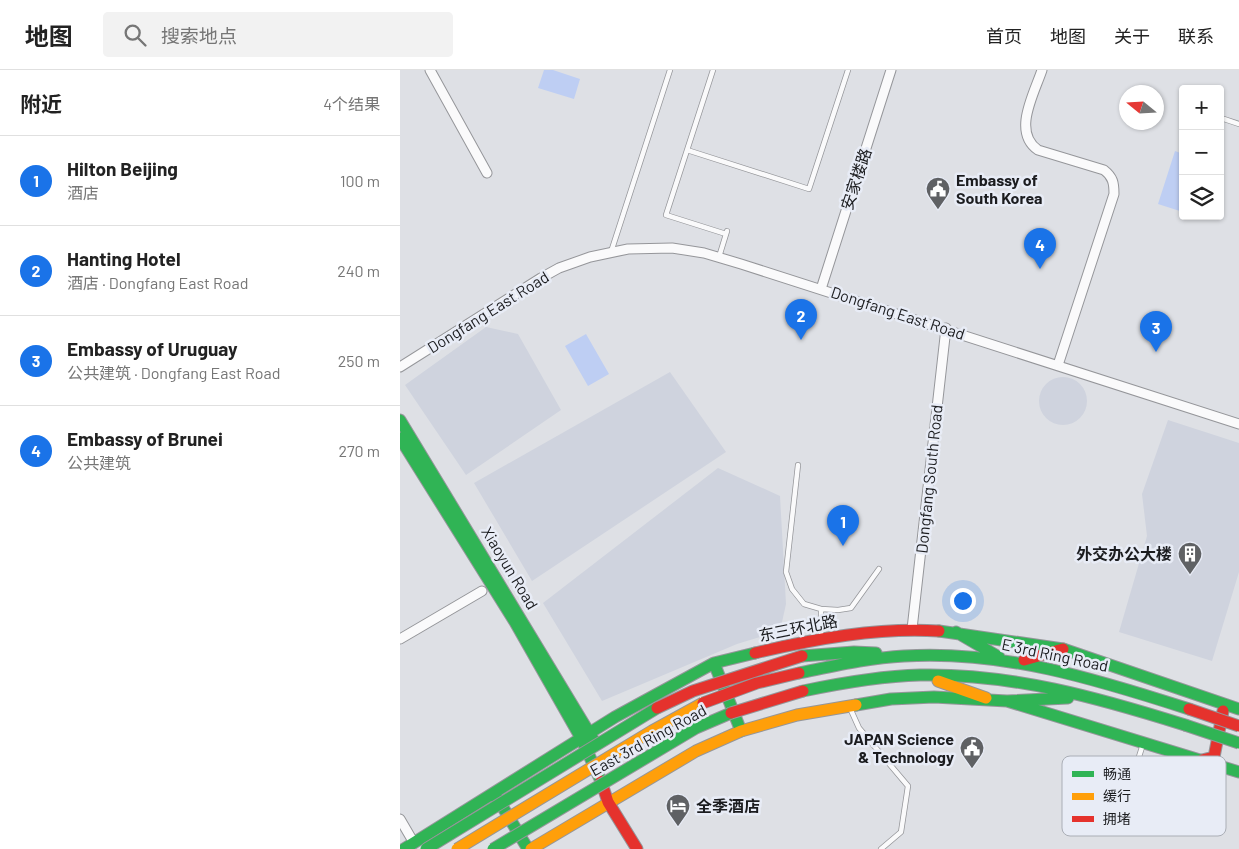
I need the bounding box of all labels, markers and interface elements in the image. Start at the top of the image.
search box [103,12,453,57]
text: 地图 [25,21,73,50]
icon: search [121,21,149,49]
text: 搜索地点 [161,24,237,47]
text: 首页 [986,25,1022,47]
text: 地图 [1050,25,1086,47]
text: 关于 [1114,25,1150,47]
text: 联系 [1178,25,1214,47]
north arrow [1119,85,1164,130]
map controls [1179,85,1224,220]
button: + [1179,85,1224,130]
text: 附近 [20,91,62,116]
text: 4个结果 [323,94,380,113]
button: − [1179,130,1224,175]
street label: 安家楼路 [837,145,874,212]
text: Hilton Beijing [67,157,178,180]
place label: Embassy of South Korea [956,170,1043,207]
text: 1 [33,171,39,190]
text: 100 m [340,171,380,190]
button: layers [1179,175,1224,220]
public building icon: Embassy of South Korea [925,176,951,210]
text: 酒店 [67,183,99,202]
pin: 4 [1024,228,1056,269]
text: Hanting Hotel [67,247,181,270]
text: 2 [32,261,40,280]
text: 240 m [337,261,380,280]
street label: Dongfang East Road [423,267,552,357]
text: 酒店 · Dongfang East Road [67,273,248,292]
street label: Dongfang East Road [829,282,968,343]
pin: 2 [785,299,817,340]
pin: 3 [1140,311,1172,352]
text: Embassy of Uruguay [67,337,238,360]
text: 3 [32,351,40,370]
text: 250 m [338,351,380,370]
text: 公共建筑 · Dongfang East Road [67,363,280,382]
street label: Dongfang South Road [911,404,946,554]
text: Embassy of Brunei [67,427,223,450]
text: 4 [31,441,41,460]
text: 270 m [338,441,380,460]
text: 公共建筑 [67,453,131,472]
pin: 1 [827,505,859,546]
street label: Xiaoyun Road [478,523,543,613]
building icon: 外交办公大楼 [1177,541,1203,575]
place label: 外交办公大楼 [1076,544,1172,563]
your location [950,588,976,614]
street label: 东三环北路 [757,611,839,644]
street label: E 3rd Ring Road [1000,634,1110,675]
street label: East 3rd Ring Road [586,700,709,779]
place label: JAPAN Science & Technology [844,729,954,766]
public building icon: JAPAN Science & Technology [959,735,985,769]
legend [1062,756,1226,836]
text: 畅通 [1103,765,1131,782]
text: 缓行 [1103,787,1131,804]
hotel icon: 全季酒店 [665,793,691,827]
place label: 全季酒店 [696,796,760,815]
text: 拥堵 [1103,810,1131,827]

